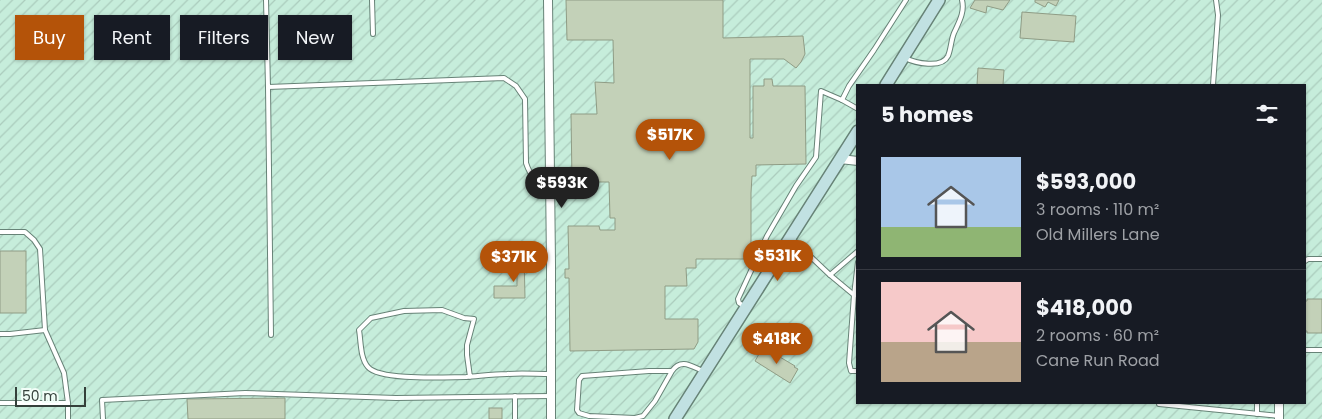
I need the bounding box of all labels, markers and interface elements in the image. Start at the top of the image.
chip: Buy [15,15,84,60]
chip: Rent [94,15,170,60]
chip: Filters [180,15,268,60]
chip: New [278,15,352,60]
text: 5 homes [881,100,974,129]
icon: filters [1253,100,1281,128]
pin: $517K [635,119,705,161]
text: $517K [647,123,693,146]
pin: $593K [527,166,597,209]
text: $593,000 [1036,167,1136,196]
text: $593K [536,171,588,194]
icon: home [921,177,981,237]
text: 3 rooms · 110 m² [1036,198,1159,221]
text: Old Millers Lane [1036,223,1160,246]
pin: $371K [479,240,549,283]
pin: $531K [743,240,813,282]
text: $531K [754,244,802,267]
text: $371K [491,245,537,268]
text: $418,000 [1036,293,1133,322]
icon: home [921,302,981,362]
pin: $418K [742,322,812,365]
text: 2 rooms · 60 m² [1036,324,1159,347]
text: $418K [753,327,801,350]
text: Cane Run Road [1036,349,1160,372]
scale bar [15,384,86,407]
text: 50 m [22,386,58,406]

